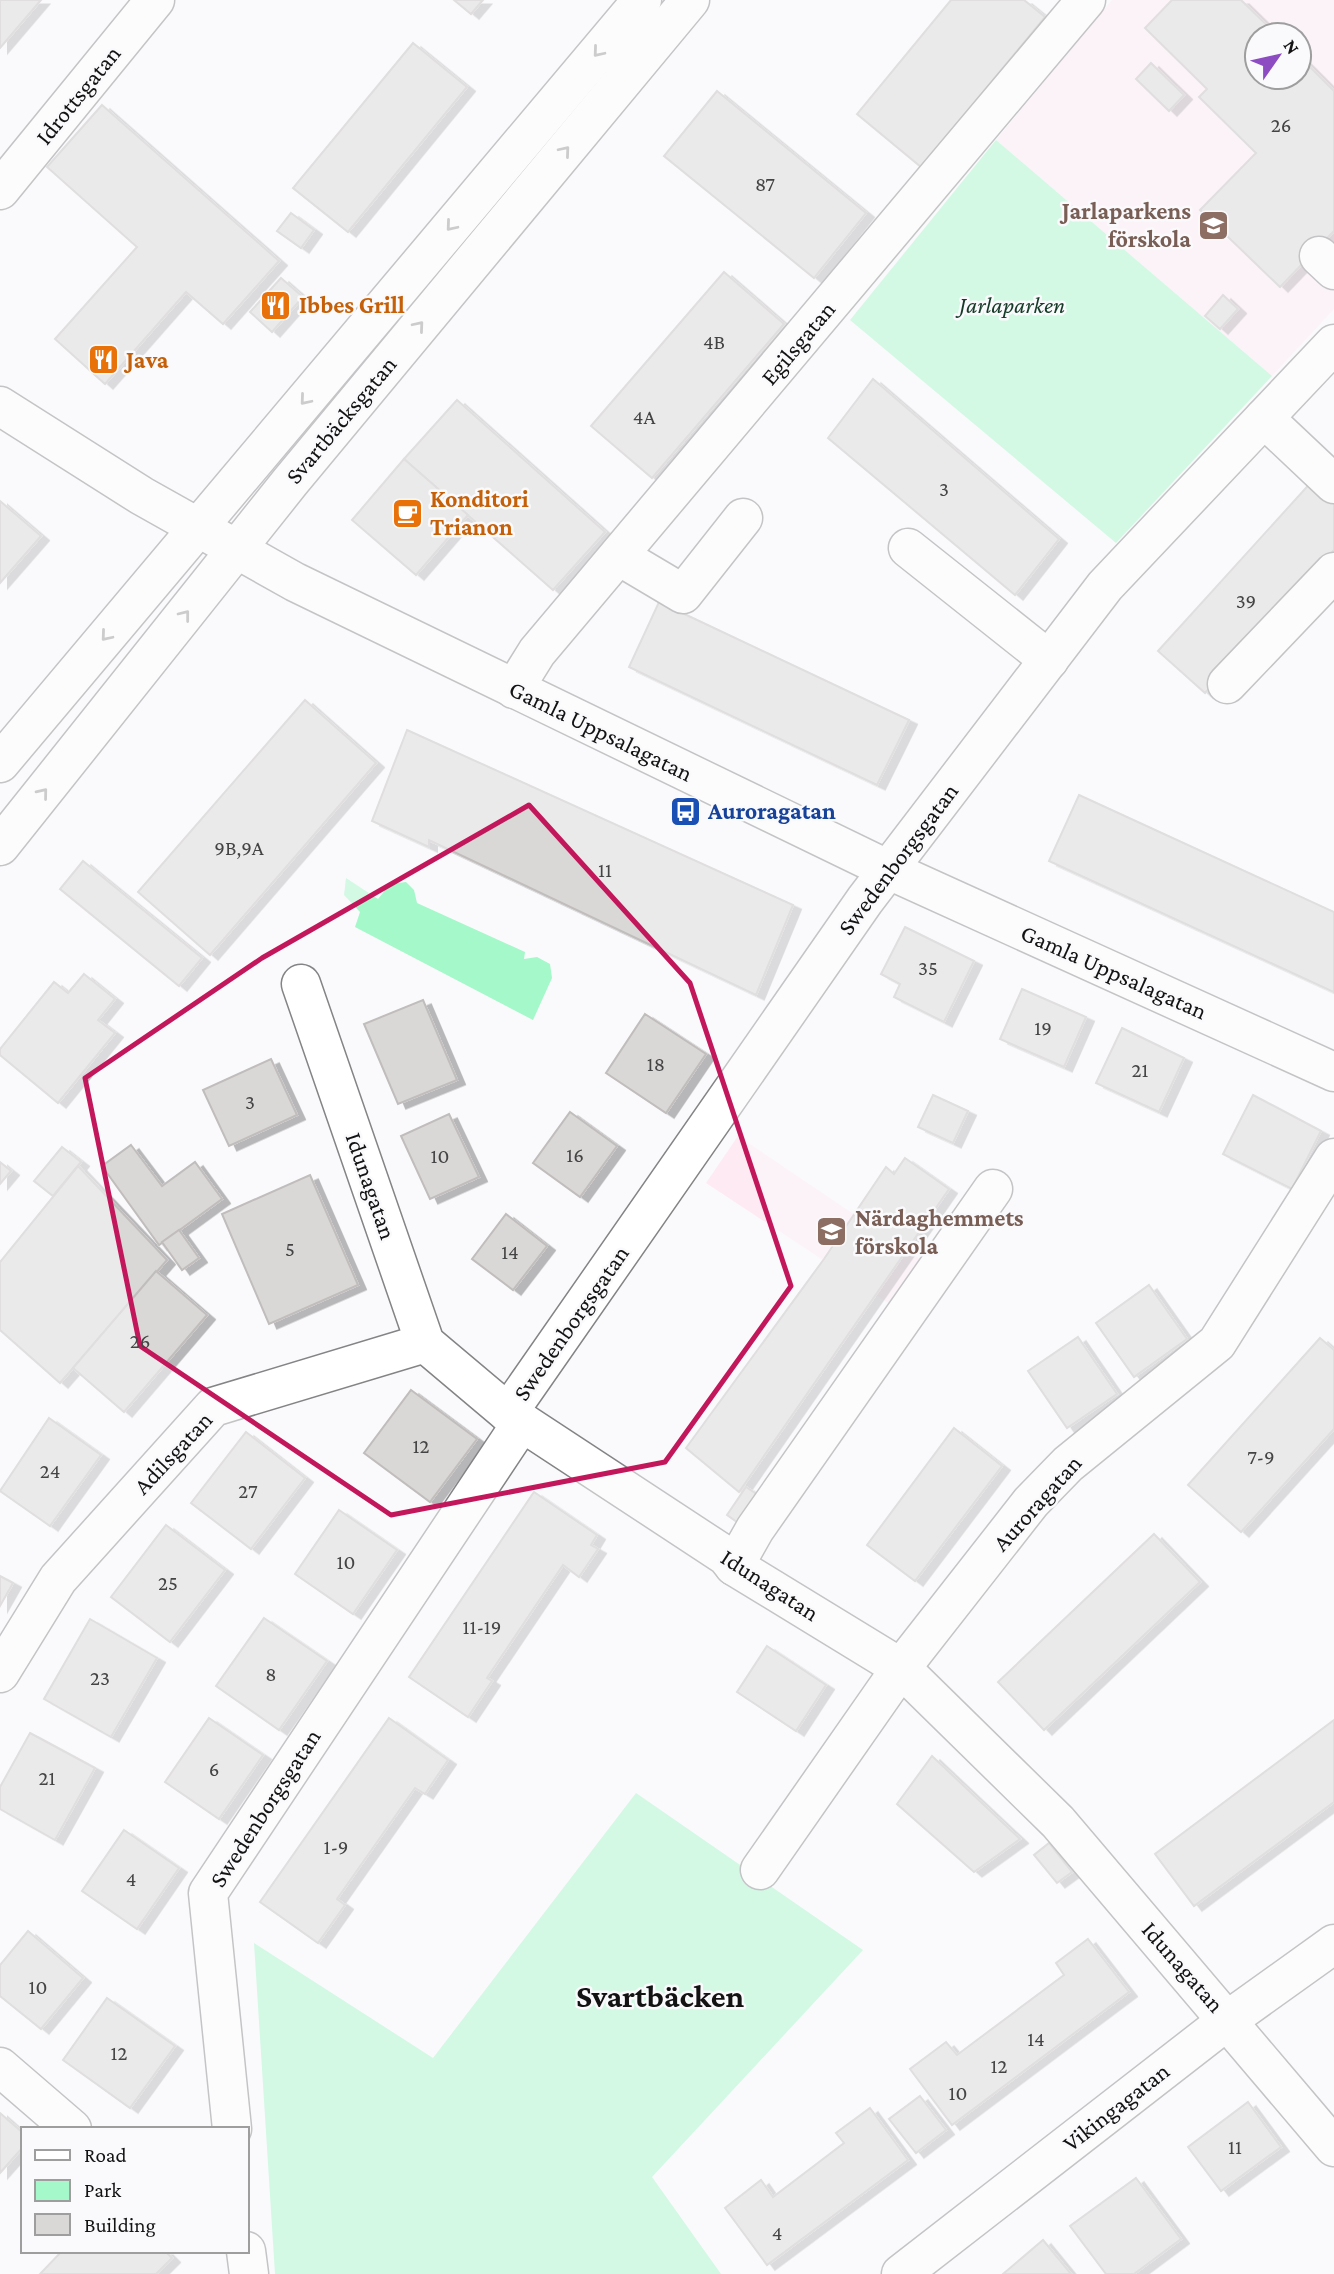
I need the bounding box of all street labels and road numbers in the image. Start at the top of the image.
street label: Idrottsgatan [30,40,126,150]
street label: Egilsgatan [755,295,840,390]
street label: Svartbäcksgatan [280,350,402,489]
street label: Gamla Uppsalagatan [505,674,697,787]
street label: Swedenborgsgatan [832,778,963,940]
street label: Gamla Uppsalagatan [1017,918,1211,1025]
street label: Idunagatan [341,1129,402,1243]
street label: Swedenborgsgatan [507,1240,634,1405]
street label: Adilsgatan [128,1406,218,1499]
street label: Auroragatan [987,1449,1087,1556]
street label: Idunagatan [716,1543,824,1626]
street label: Swedenborgsgatan [204,1724,326,1892]
street label: Idunagatan [1137,1916,1230,2018]
street label: Vikingagatan [1057,2057,1174,2156]

